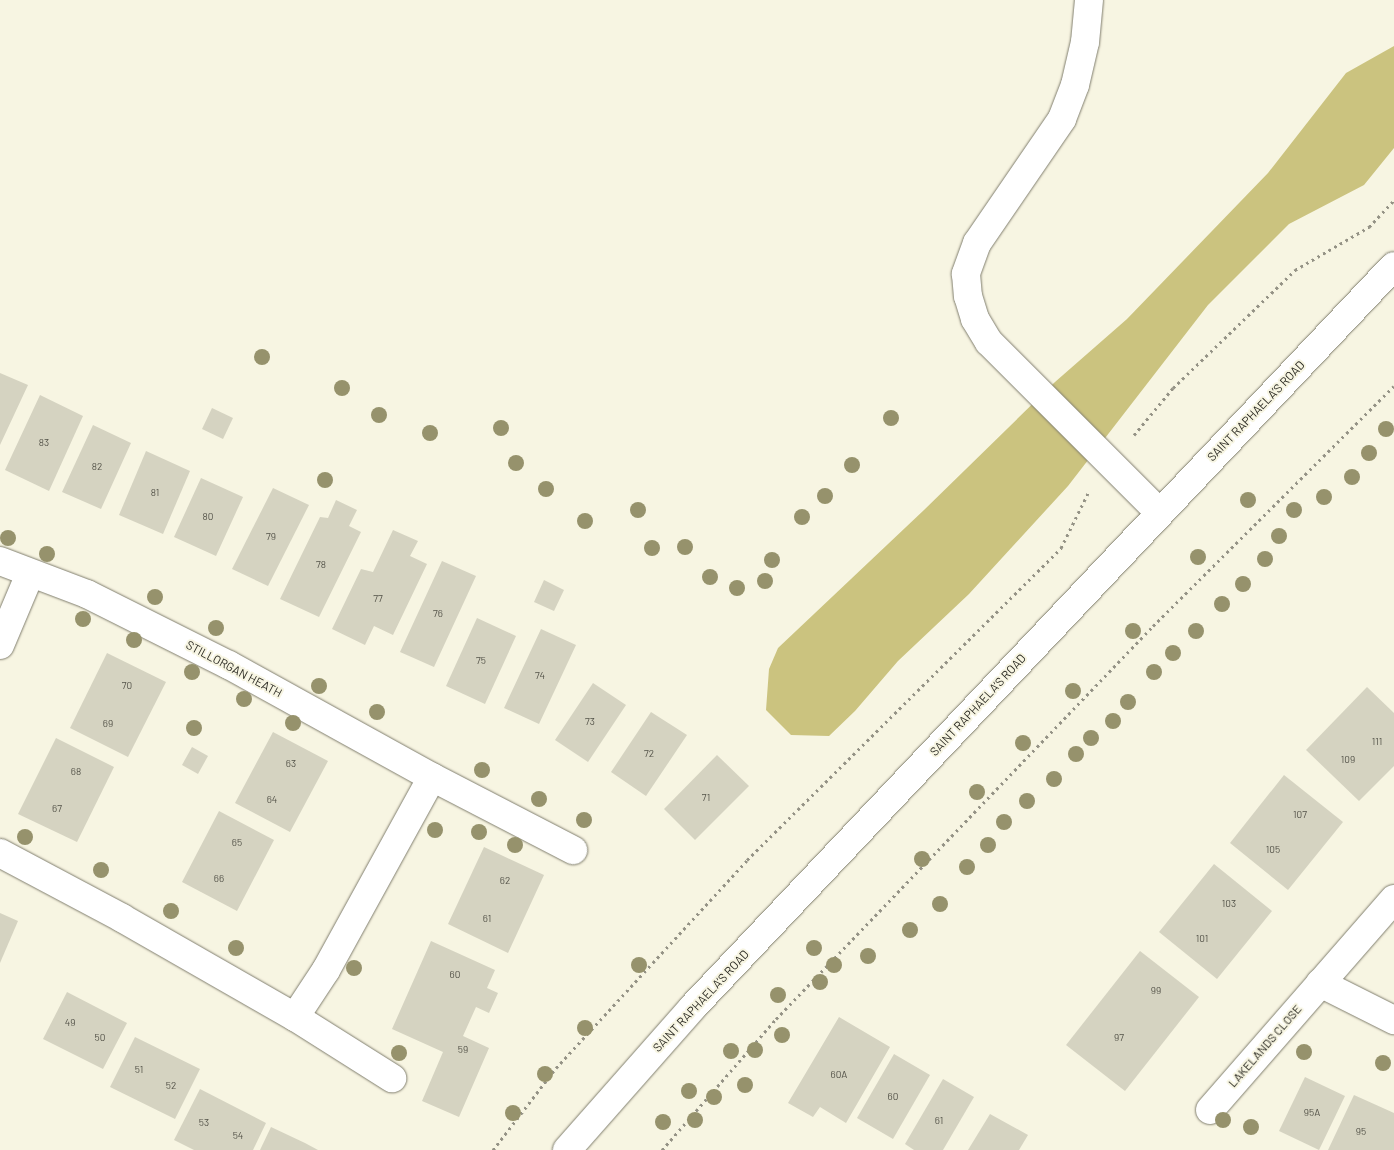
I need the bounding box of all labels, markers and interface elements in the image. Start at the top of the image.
street label: SAINT RAPHAELA’S ROAD [1204,358,1308,464]
house number: 83 [39,437,49,449]
house number: 82 [92,461,102,473]
house number: 81 [151,487,159,499]
house number: 80 [203,511,213,523]
house number: 79 [266,531,276,543]
house number: 78 [316,559,326,571]
house number: 77 [373,593,383,605]
house number: 76 [433,608,443,620]
street label: STILLORGAN HEATH [184,638,284,700]
street label: SAINT RAPHAELA’S ROAD [927,651,1029,759]
house number: 75 [476,655,486,667]
house number: 74 [535,670,545,682]
house number: 70 [122,680,132,692]
house number: 73 [585,716,595,728]
house number: 69 [103,718,113,730]
house number: 111 [1372,736,1382,748]
house number: 72 [644,748,654,760]
house number: 109 [1341,754,1355,766]
house number: 63 [286,758,296,770]
house number: 68 [71,766,81,778]
house number: 71 [702,792,710,804]
house number: 64 [267,794,277,806]
house number: 67 [52,803,62,815]
house number: 107 [1293,809,1307,821]
house number: 65 [232,837,242,849]
house number: 105 [1266,844,1280,856]
house number: 66 [214,873,224,885]
house number: 62 [500,875,510,887]
house number: 103 [1222,898,1236,910]
house number: 61 [483,913,491,925]
house number: 101 [1196,933,1208,945]
street label: SAINT RAPHAELA’S ROAD [650,947,752,1055]
house number: 60 [450,969,460,981]
house number: 99 [1151,985,1161,997]
street label: LAKELANDS CLOSE [1225,1002,1305,1090]
house number: 49 [65,1017,75,1029]
house number: 50 [95,1032,105,1044]
house number: 97 [1114,1032,1124,1044]
house number: 59 [458,1044,468,1056]
house number: 51 [135,1064,143,1076]
house number: 60A [831,1069,847,1081]
house number: 52 [166,1080,176,1092]
house number: 60 [888,1091,898,1103]
house number: 95A [1304,1107,1320,1119]
house number: 61 [935,1115,943,1127]
house number: 53 [199,1117,209,1129]
house number: 95 [1356,1126,1366,1138]
house number: 54 [233,1130,243,1142]

